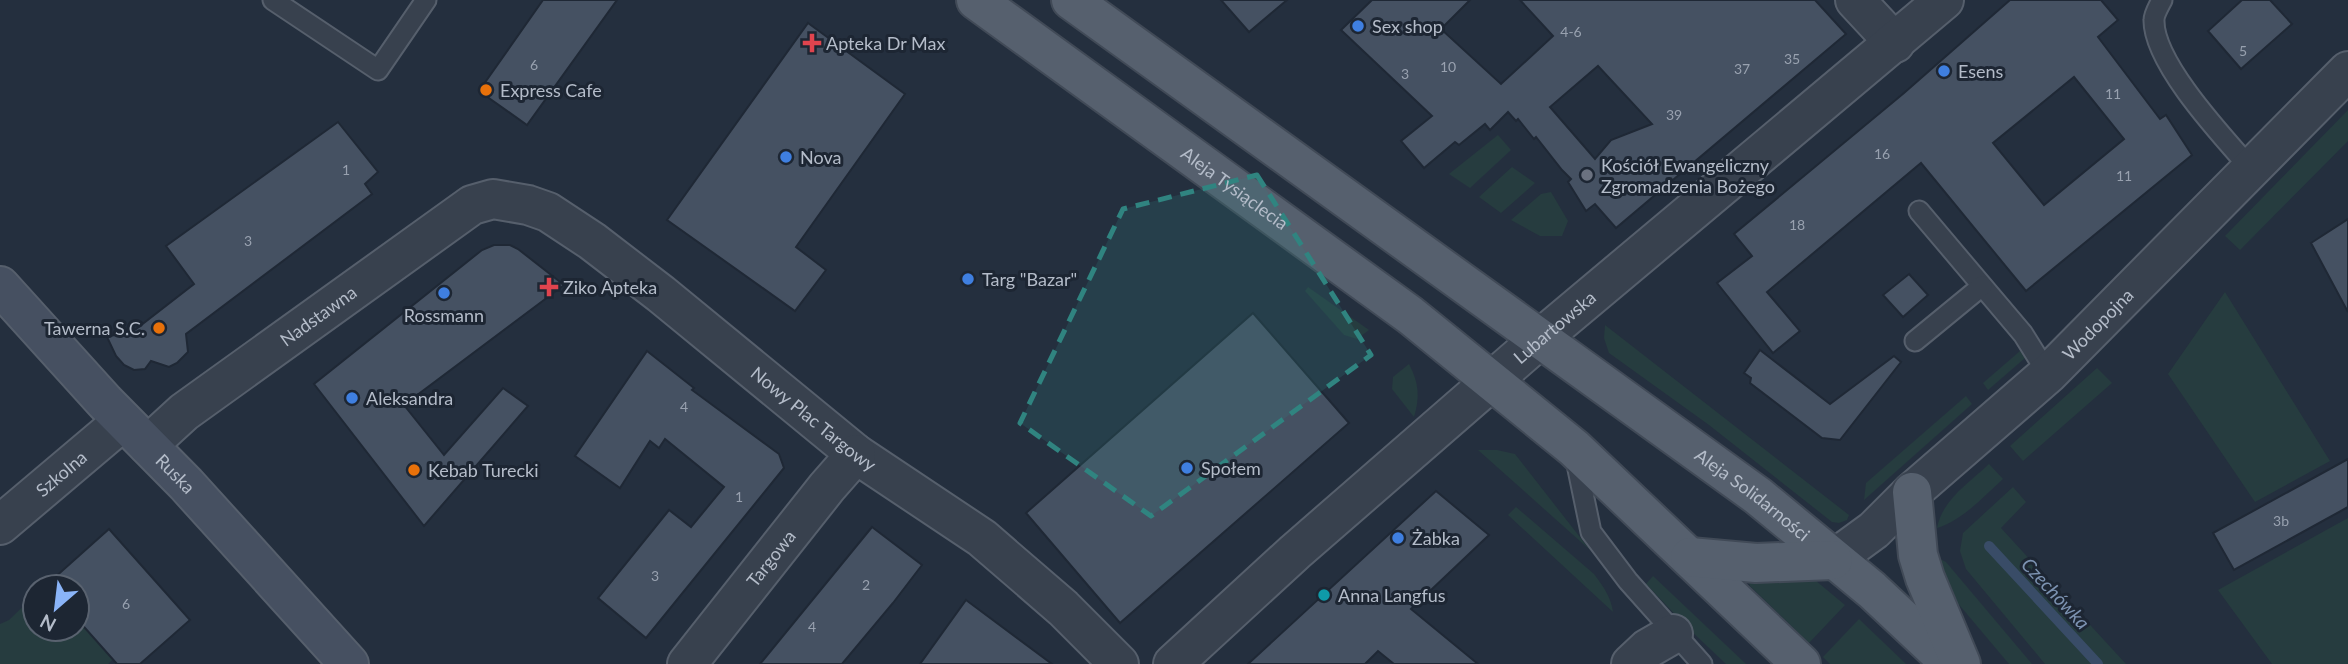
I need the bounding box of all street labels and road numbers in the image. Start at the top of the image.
street label: Aleja Tysiąclecia [1177,142,1293,234]
street label: Nadstawna [276,281,361,350]
street label: Wodopojna [2057,284,2138,364]
street label: Lubartowska [1509,286,1600,368]
street label: Nowy Plac Targowy [747,362,881,476]
street label: Aleja Solidarności [1691,443,1814,545]
street label: Szkolna [31,446,91,501]
street label: Ruska [151,449,200,498]
street label: Targowa [742,525,800,591]

